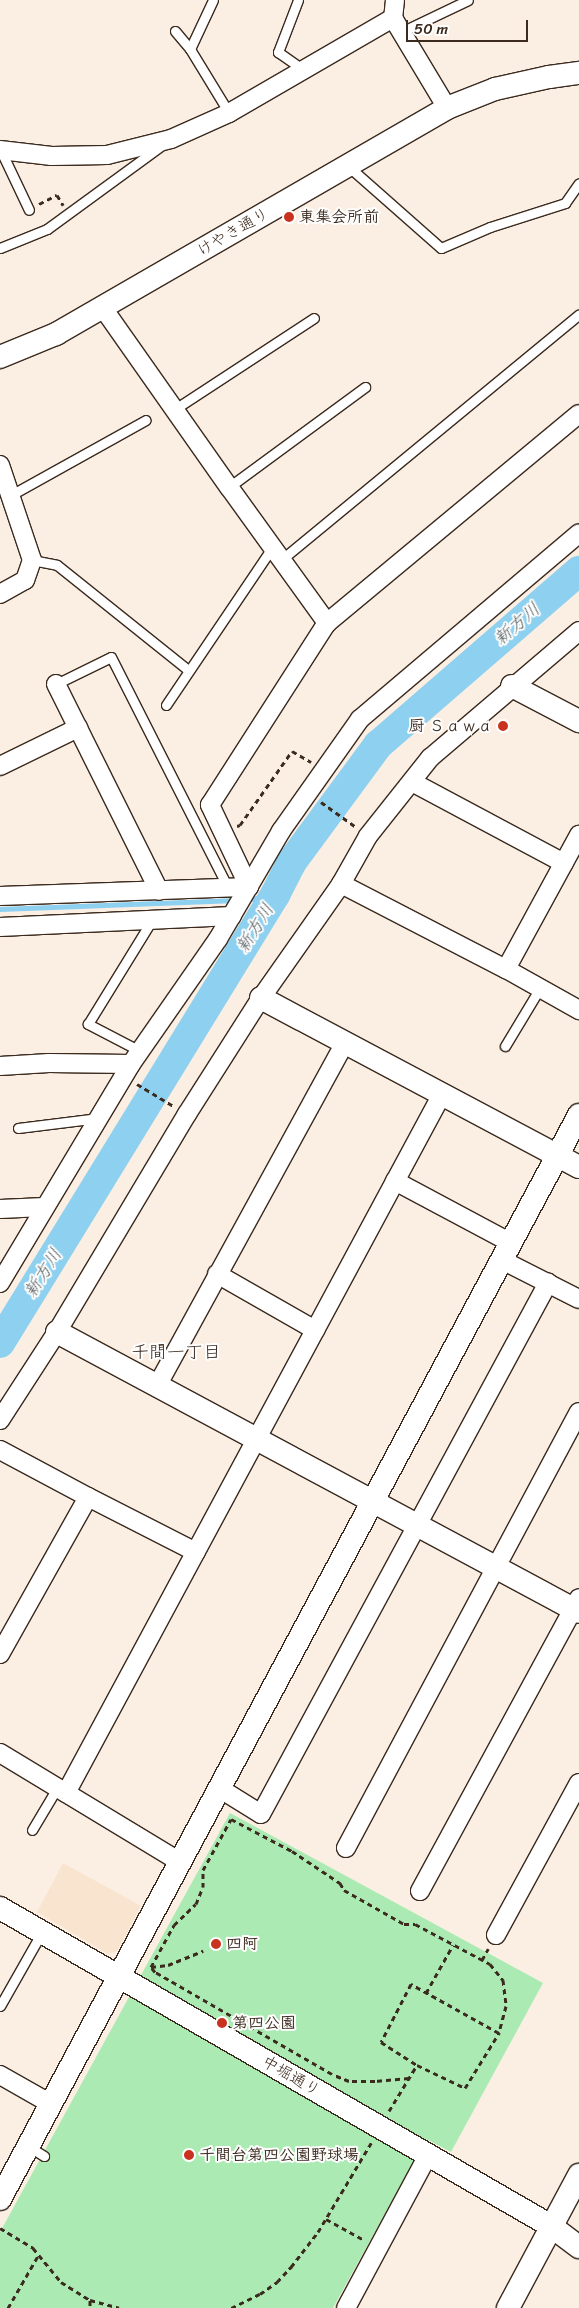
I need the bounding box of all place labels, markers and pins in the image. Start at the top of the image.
place label: 東集会所前 [299,207,379,227]
marker: 東集会所前 [283,211,295,223]
place label: 厨 Ｓａｗａ [409,716,493,736]
marker: 厨 Ｓａｗａ [497,720,509,732]
place label: 四阿 [226,1934,258,1954]
marker: 四阿 [210,1938,222,1950]
place label: 第四公園 [232,2013,296,2033]
marker: 第四公園 [216,2017,228,2029]
place label: 千間台第四公園野球場 [199,2145,359,2165]
marker: 千間台第四公園野球場 [183,2149,195,2161]

